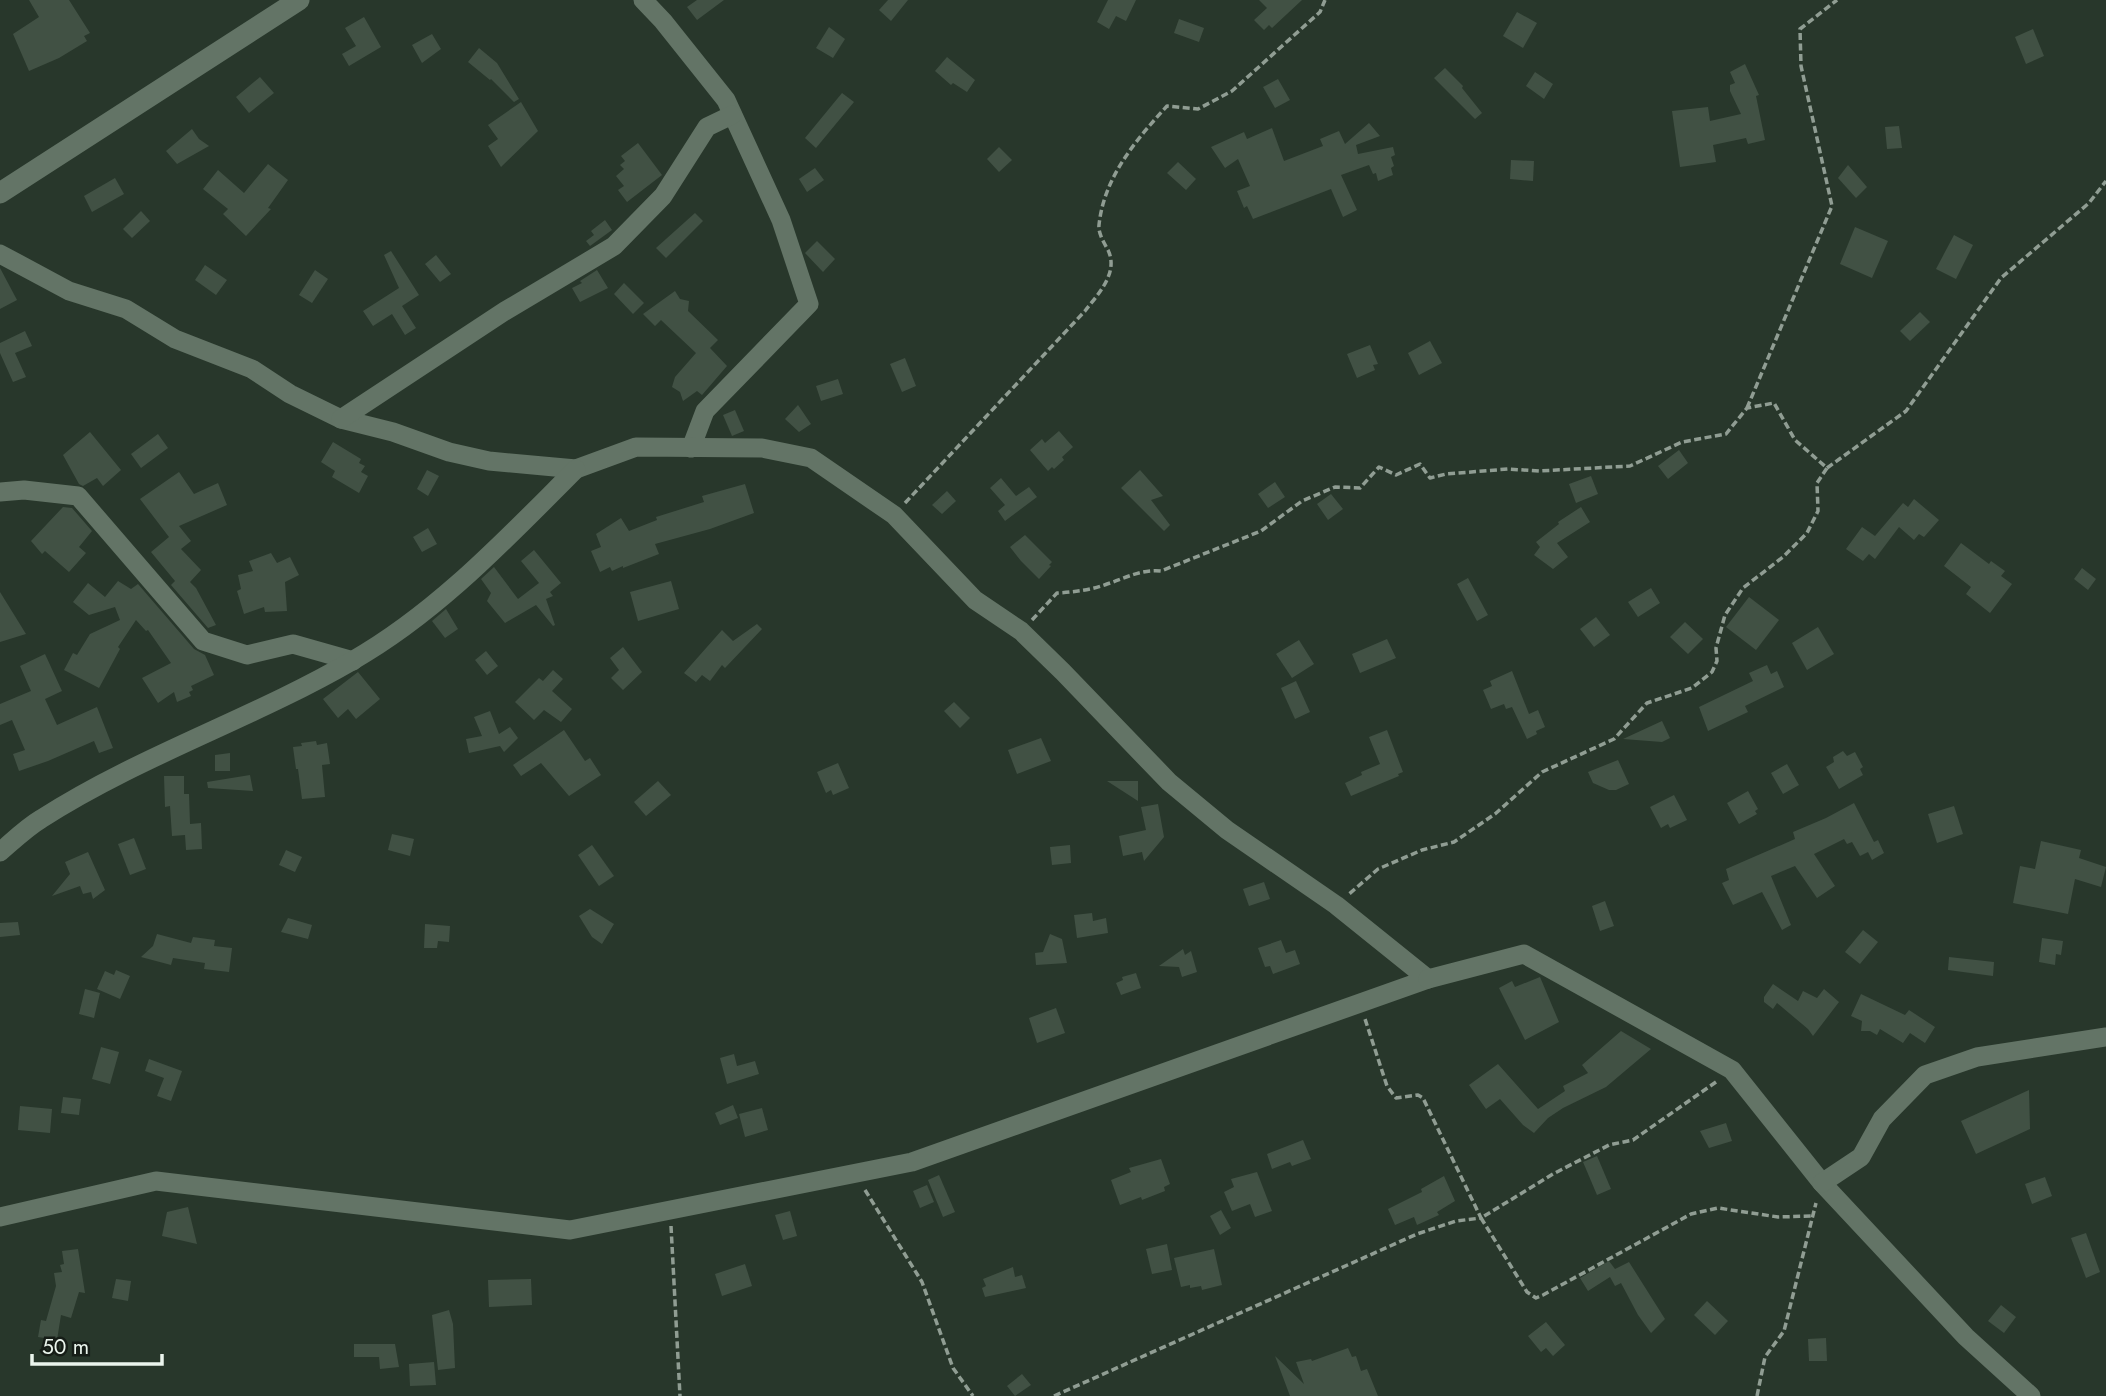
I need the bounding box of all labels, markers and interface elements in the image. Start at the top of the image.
scale bar [32,1322,161,1366]
text: 50 m [42,1332,89,1362]

